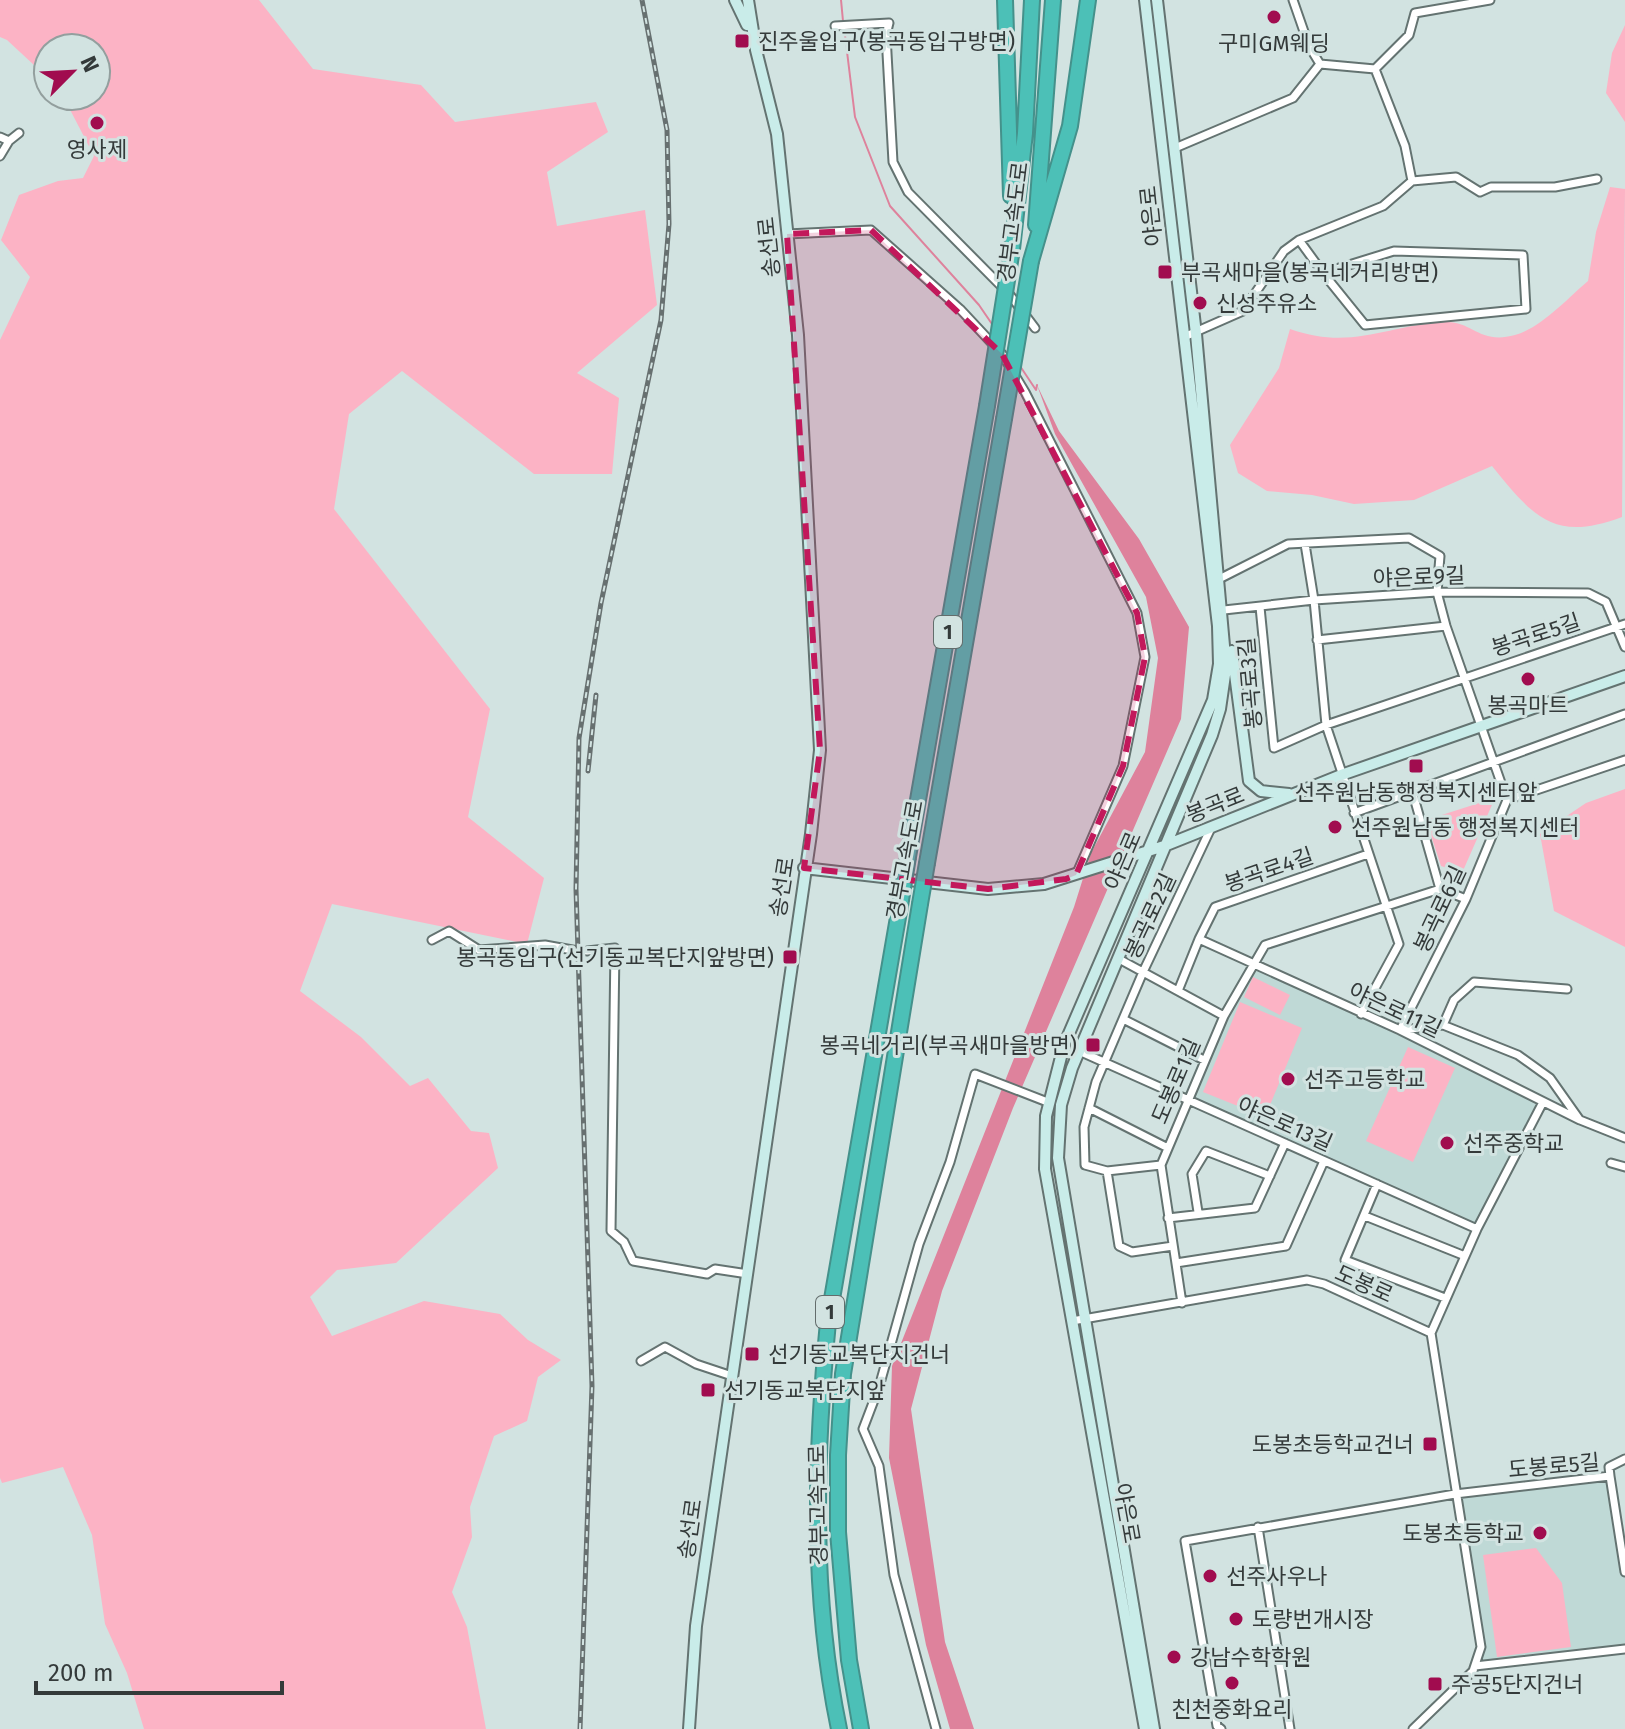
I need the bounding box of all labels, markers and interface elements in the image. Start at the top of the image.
marker: 구미GM웨딩 [1265,8,1283,26]
place label: 진주울입구(봉곡동입구방면) [758,28,1015,55]
place label: 구미GM웨딩 [1218,30,1330,57]
north arrow [32,32,112,112]
marker: 진주울입구(봉곡동입구방면) [733,32,751,50]
text: N [75,52,105,76]
marker: 영사제 [88,114,106,132]
place label: 영사제 [67,136,127,163]
street label: 경부고속도로 [992,160,1034,284]
street label: 야은로 [1134,184,1168,248]
street label: 송선로 [752,215,786,279]
place label: 부곡새마을(봉곡네거리방면) [1181,259,1438,286]
marker: 부곡새마을(봉곡네거리방면) [1156,263,1174,281]
place label: 신성주유소 [1216,290,1317,317]
marker: 신성주유소 [1191,294,1209,312]
street label: 야은로9길 [1372,562,1466,592]
street label: 봉곡로5길 [1488,608,1584,662]
road number: 1 [934,616,962,648]
street label: 봉곡로3길 [1233,636,1267,730]
marker: 봉곡마트 [1519,670,1537,688]
place label: 봉곡마트 [1488,692,1568,719]
marker: 선주원남동행정복지센터앞 [1407,757,1425,775]
place label: 선주원남동행정복지센터앞 [1295,779,1537,806]
street label: 봉곡로 [1182,781,1248,829]
street label: 경부고속도로 [881,798,929,922]
place label: 선주원남동 행정복지센터 [1351,814,1579,841]
marker: 선주원남동 행정복지센터 [1326,818,1344,836]
street label: 야은로 [1099,828,1147,894]
street label: 봉곡로4길 [1221,842,1317,898]
street label: 송선로 [764,855,800,919]
street label: 봉곡로6길 [1408,861,1472,957]
street label: 봉곡로2길 [1118,869,1182,963]
place label: 봉곡동입구(선기동교복단지앞방면) [456,944,774,971]
marker: 봉곡동입구(선기동교복단지앞방면) [781,948,799,966]
street label: 야은로11길 [1344,977,1446,1043]
place label: 봉곡네거리(부곡새마을방면) [820,1032,1077,1059]
street label: 도봉로1길 [1146,1034,1206,1128]
marker: 봉곡네거리(부곡새마을방면) [1084,1036,1102,1054]
place label: 선주고등학교 [1304,1066,1425,1093]
marker: 선주고등학교 [1279,1070,1297,1088]
street label: 야은로13길 [1233,1091,1337,1157]
place label: 선주중학교 [1463,1130,1564,1157]
marker: 선주중학교 [1438,1134,1456,1152]
street label: 도봉로 [1331,1259,1397,1309]
road number: 1 [816,1296,844,1328]
place label: 선기동교복단지건너 [768,1341,950,1368]
marker: 선기동교복단지건너 [743,1345,761,1363]
place label: 선기동교복단지앞 [724,1377,886,1404]
marker: 선기동교복단지앞 [699,1381,717,1399]
place label: 도봉초등학교건너 [1252,1431,1414,1458]
marker: 도봉초등학교건너 [1421,1435,1439,1453]
street label: 경부고속도로 [803,1444,833,1566]
street label: 도봉로5길 [1507,1449,1601,1483]
street label: 야은로 [1108,1481,1146,1545]
street label: 송선로 [672,1497,708,1561]
place label: 도봉초등학교 [1403,1520,1524,1547]
marker: 도봉초등학교 [1531,1524,1549,1542]
place label: 선주사우나 [1226,1563,1327,1590]
marker: 선주사우나 [1201,1567,1219,1585]
place label: 도량번개시장 [1252,1606,1373,1633]
marker: 도량번개시장 [1227,1610,1245,1628]
place label: 강남수학학원 [1190,1644,1311,1671]
scale bar [36,1645,282,1695]
marker: 강남수학학원 [1165,1648,1183,1666]
text: 200 m [48,1659,114,1687]
place label: 주공5단지건너 [1451,1671,1583,1698]
marker: 친천중화요리 [1223,1674,1241,1692]
marker: 주공5단지건너 [1426,1675,1444,1693]
place label: 친천중화요리 [1171,1696,1293,1723]

